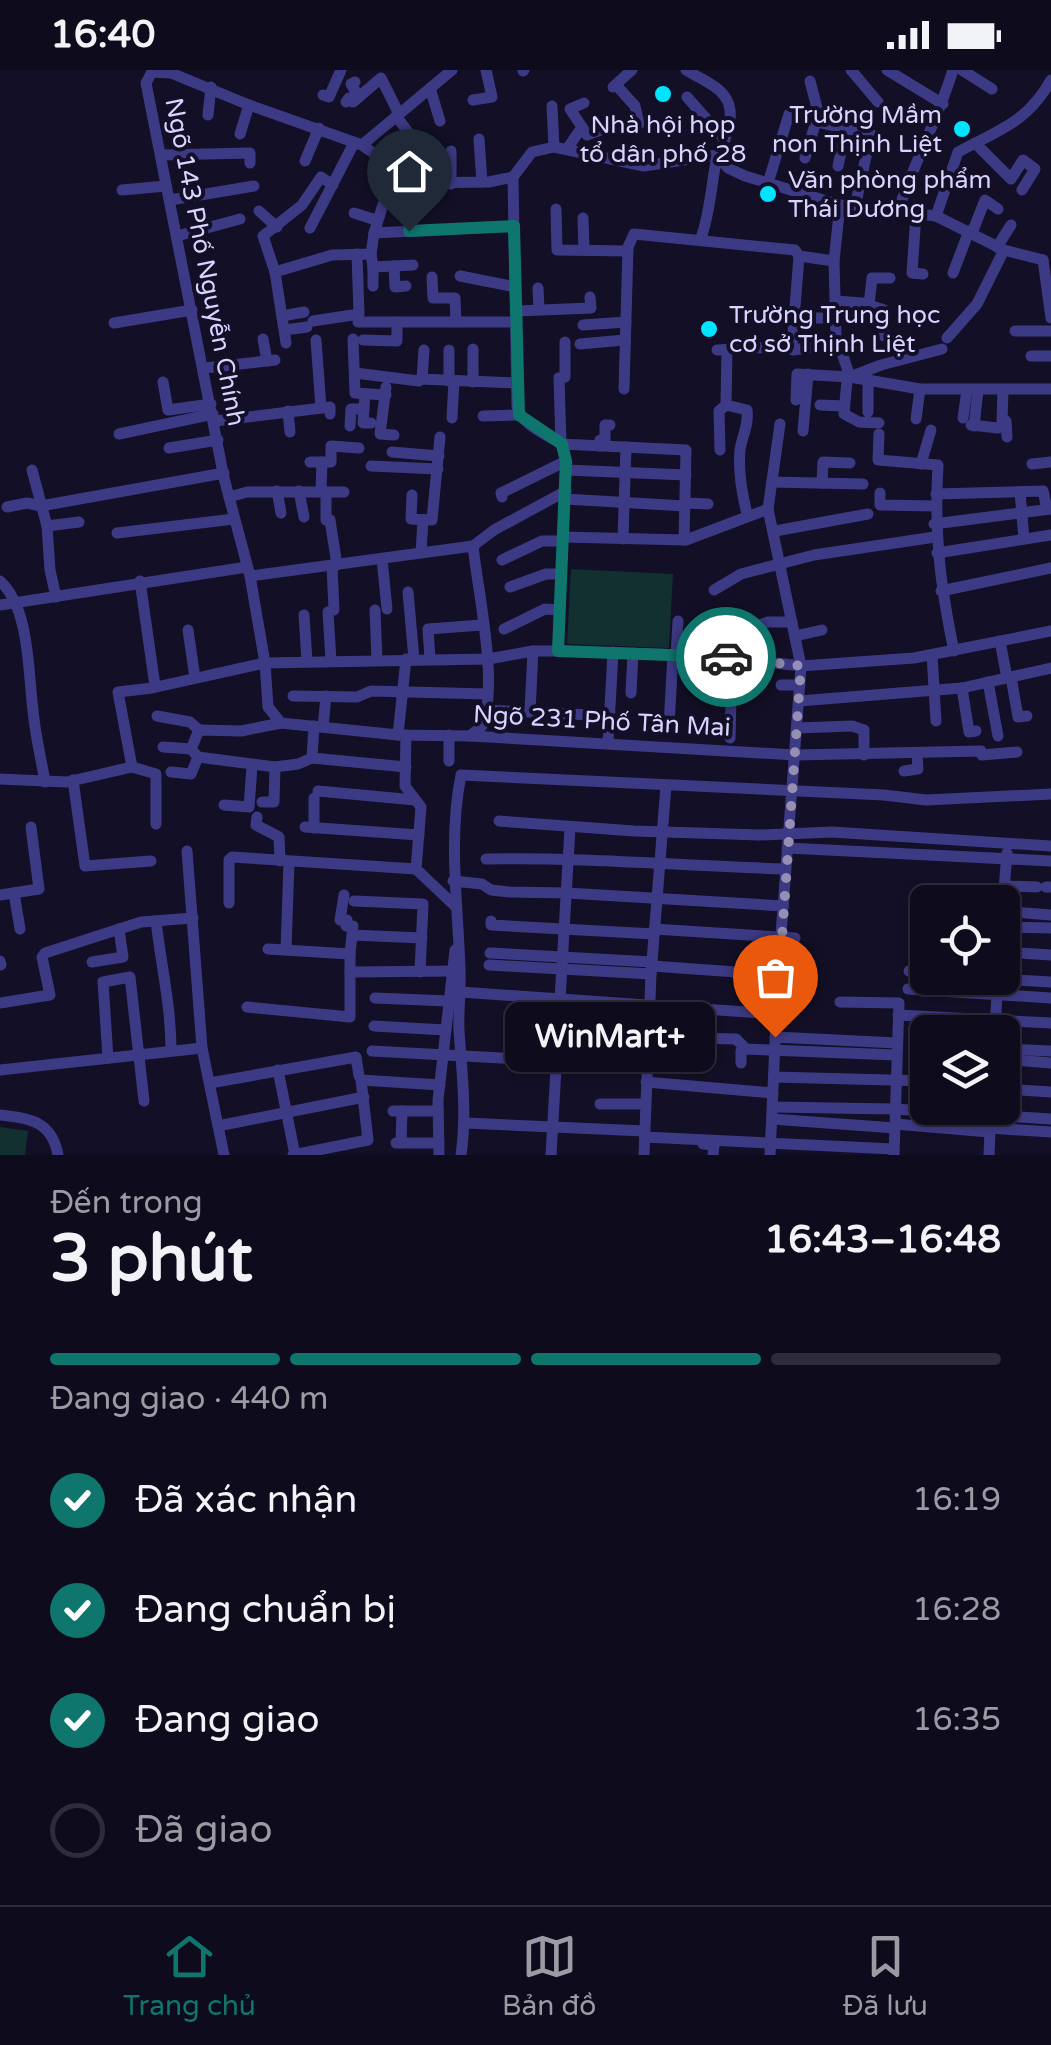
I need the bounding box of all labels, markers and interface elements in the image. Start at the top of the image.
text: 16:40 [50,12,155,58]
marker: Nhà hội họp tổ dân phố 28 [652,83,674,105]
street label: Ngõ 143 Phố Nguyễn Chính [158,95,252,429]
place label: Trường Mầm non Thịnh Liệt [772,100,942,159]
place label: Nhà hội họp tổ dân phố 28 [580,110,746,169]
marker: Trường Mầm non Thịnh Liệt [951,118,973,140]
pin [367,129,452,232]
icon: home [382,144,437,199]
place label: Văn phòng phẩm Thái Dương [788,165,991,224]
marker: Văn phòng phẩm Thái Dương [757,183,779,205]
place label: Trường Trung học cơ sở Thịnh Liệt [729,300,940,359]
marker: Trường Trung học cơ sở Thịnh Liệt [698,318,720,340]
courier [676,607,776,707]
icon: car [699,630,754,685]
street label: Ngõ 231 Phố Tân Mai [472,699,732,743]
map controls [910,885,1020,1125]
button: locate [910,885,1020,995]
pin [733,935,818,1038]
icon: bag [748,950,803,1005]
callout: WinMart+ [505,1002,715,1072]
button: layers [910,1015,1020,1125]
text: WinMart+ [535,1018,685,1056]
text: Đến trong [50,1184,203,1222]
text: 16:43–16:48 [764,1217,1001,1263]
text: 3 phút [50,1220,252,1299]
text: Đang giao · 440 m [50,1380,328,1418]
icon: check [50,1473,105,1528]
text: Đã xác nhận [135,1477,357,1523]
text: 16:19 [912,1481,1001,1519]
icon: check [50,1583,105,1638]
text: Đang chuẩn bị [135,1587,396,1633]
text: 16:28 [912,1591,1001,1629]
icon: check [50,1693,105,1748]
text: Đang giao [135,1697,320,1743]
text: 16:35 [912,1701,1001,1739]
text: Đã giao [135,1807,273,1853]
tab: Trang chủ [123,1929,256,2023]
tab: Bản đồ [502,1929,596,2023]
tab: Đã lưu [843,1929,928,2023]

